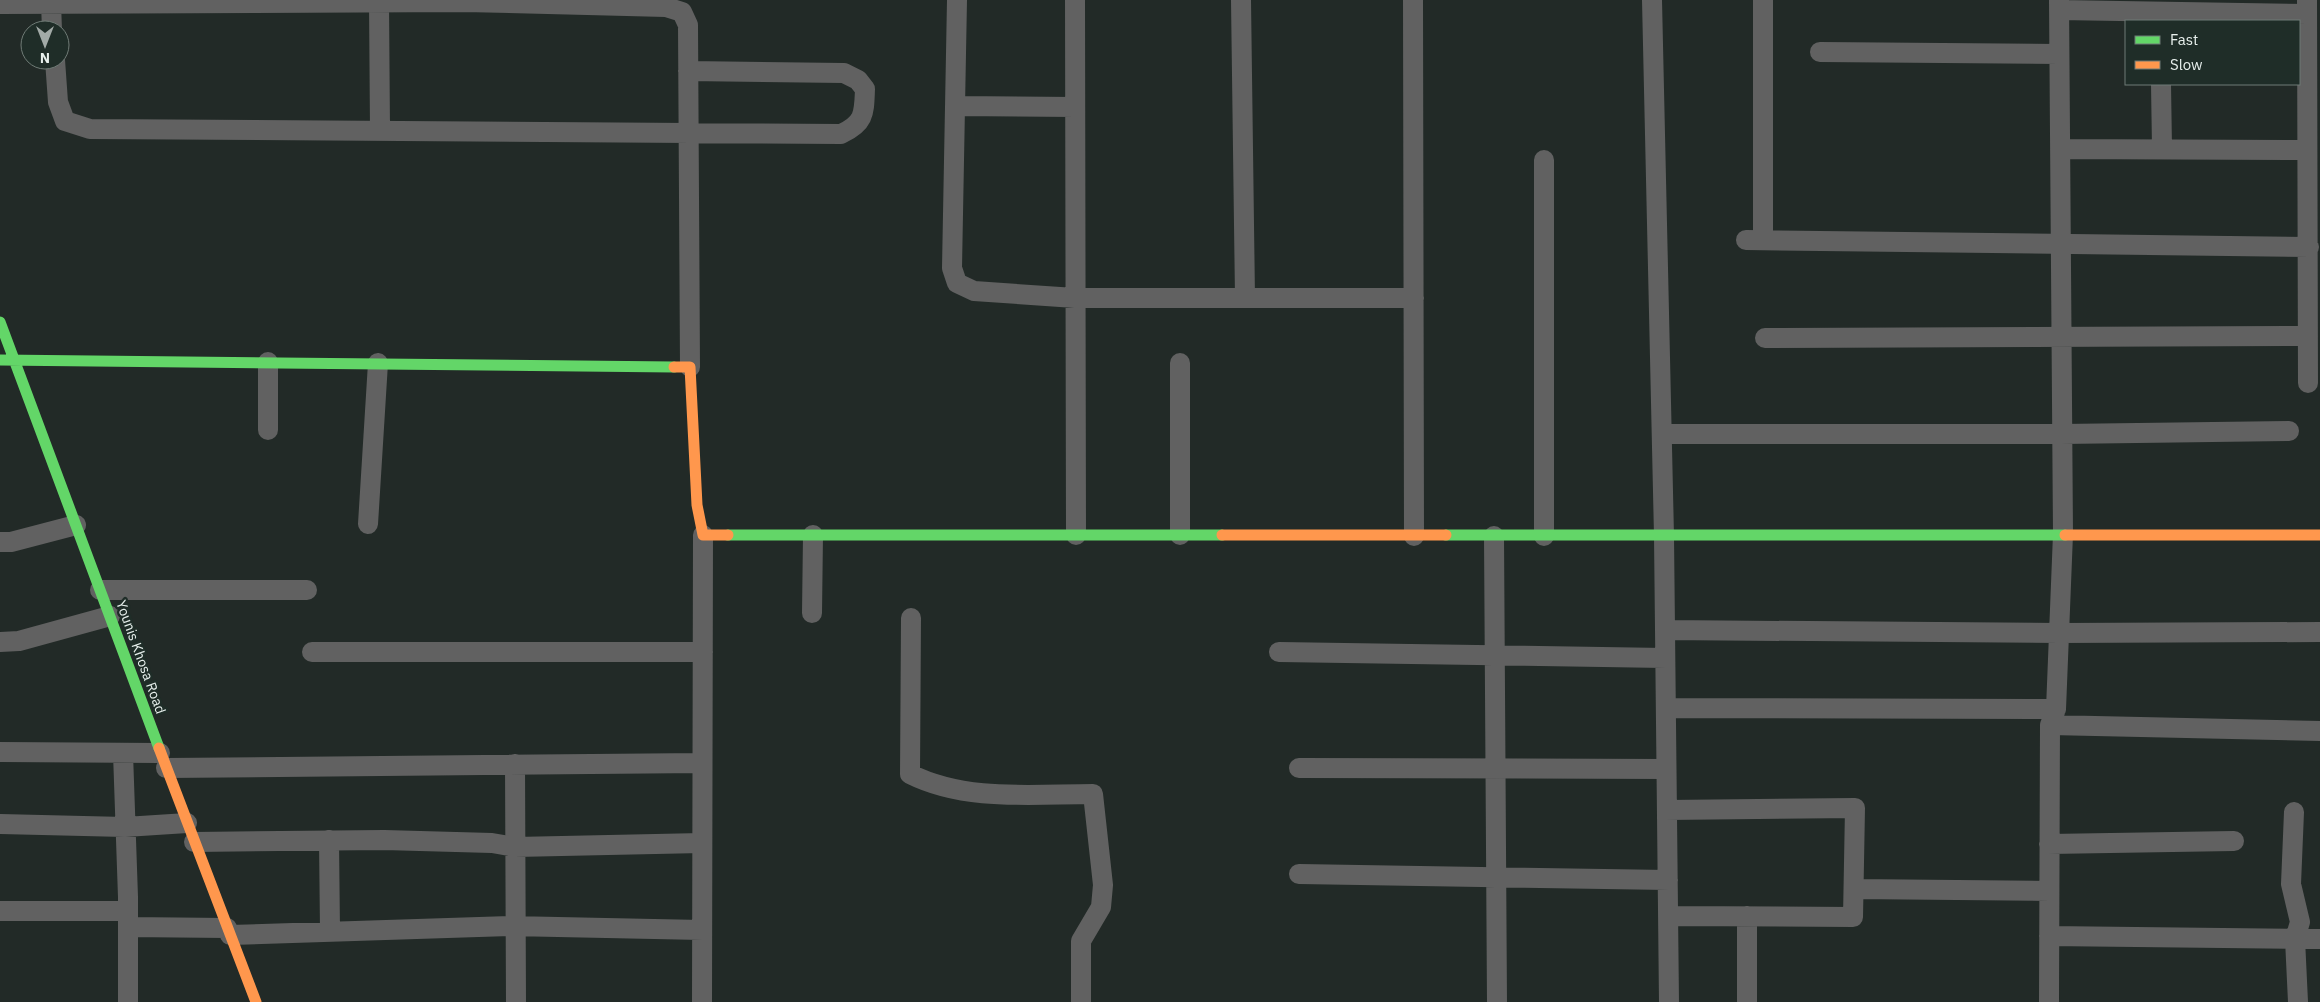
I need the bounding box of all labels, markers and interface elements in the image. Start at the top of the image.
north arrow [20,20,70,70]
legend [2125,20,2300,85]
text: Fast [2170,30,2198,49]
text: N [40,49,50,67]
text: Slow [2170,55,2203,74]
street label: Younis Khosa Road [112,598,170,716]

